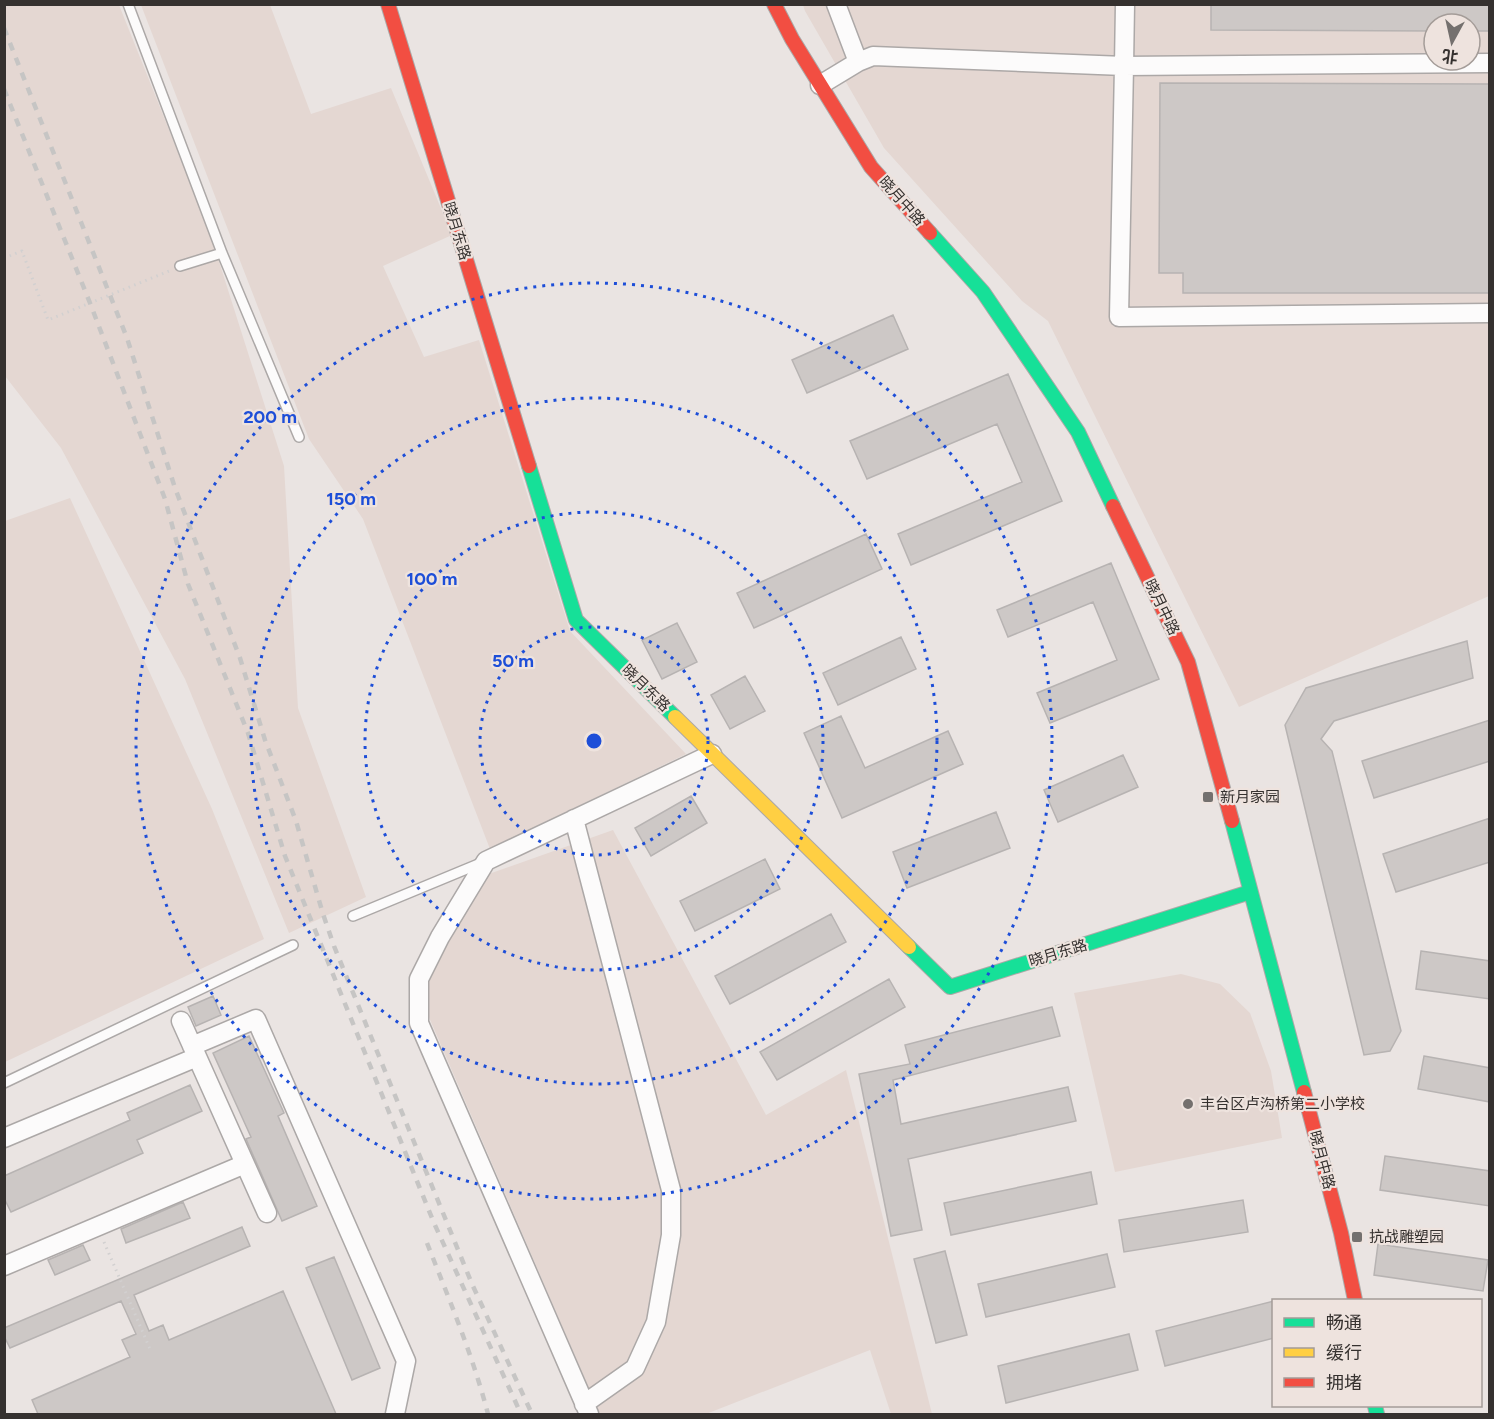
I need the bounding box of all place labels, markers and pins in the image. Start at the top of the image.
centre of rings [584,731,604,751]
place label: 新月家园 [1220,788,1280,806]
marker: 新月家园 [1201,790,1215,804]
place label: 丰台区卢沟桥第二小学校 [1200,1095,1365,1113]
marker: 丰台区卢沟桥第二小学校 [1181,1097,1195,1111]
place label: 抗战雕塑园 [1369,1228,1444,1246]
marker: 抗战雕塑园 [1350,1230,1364,1244]

